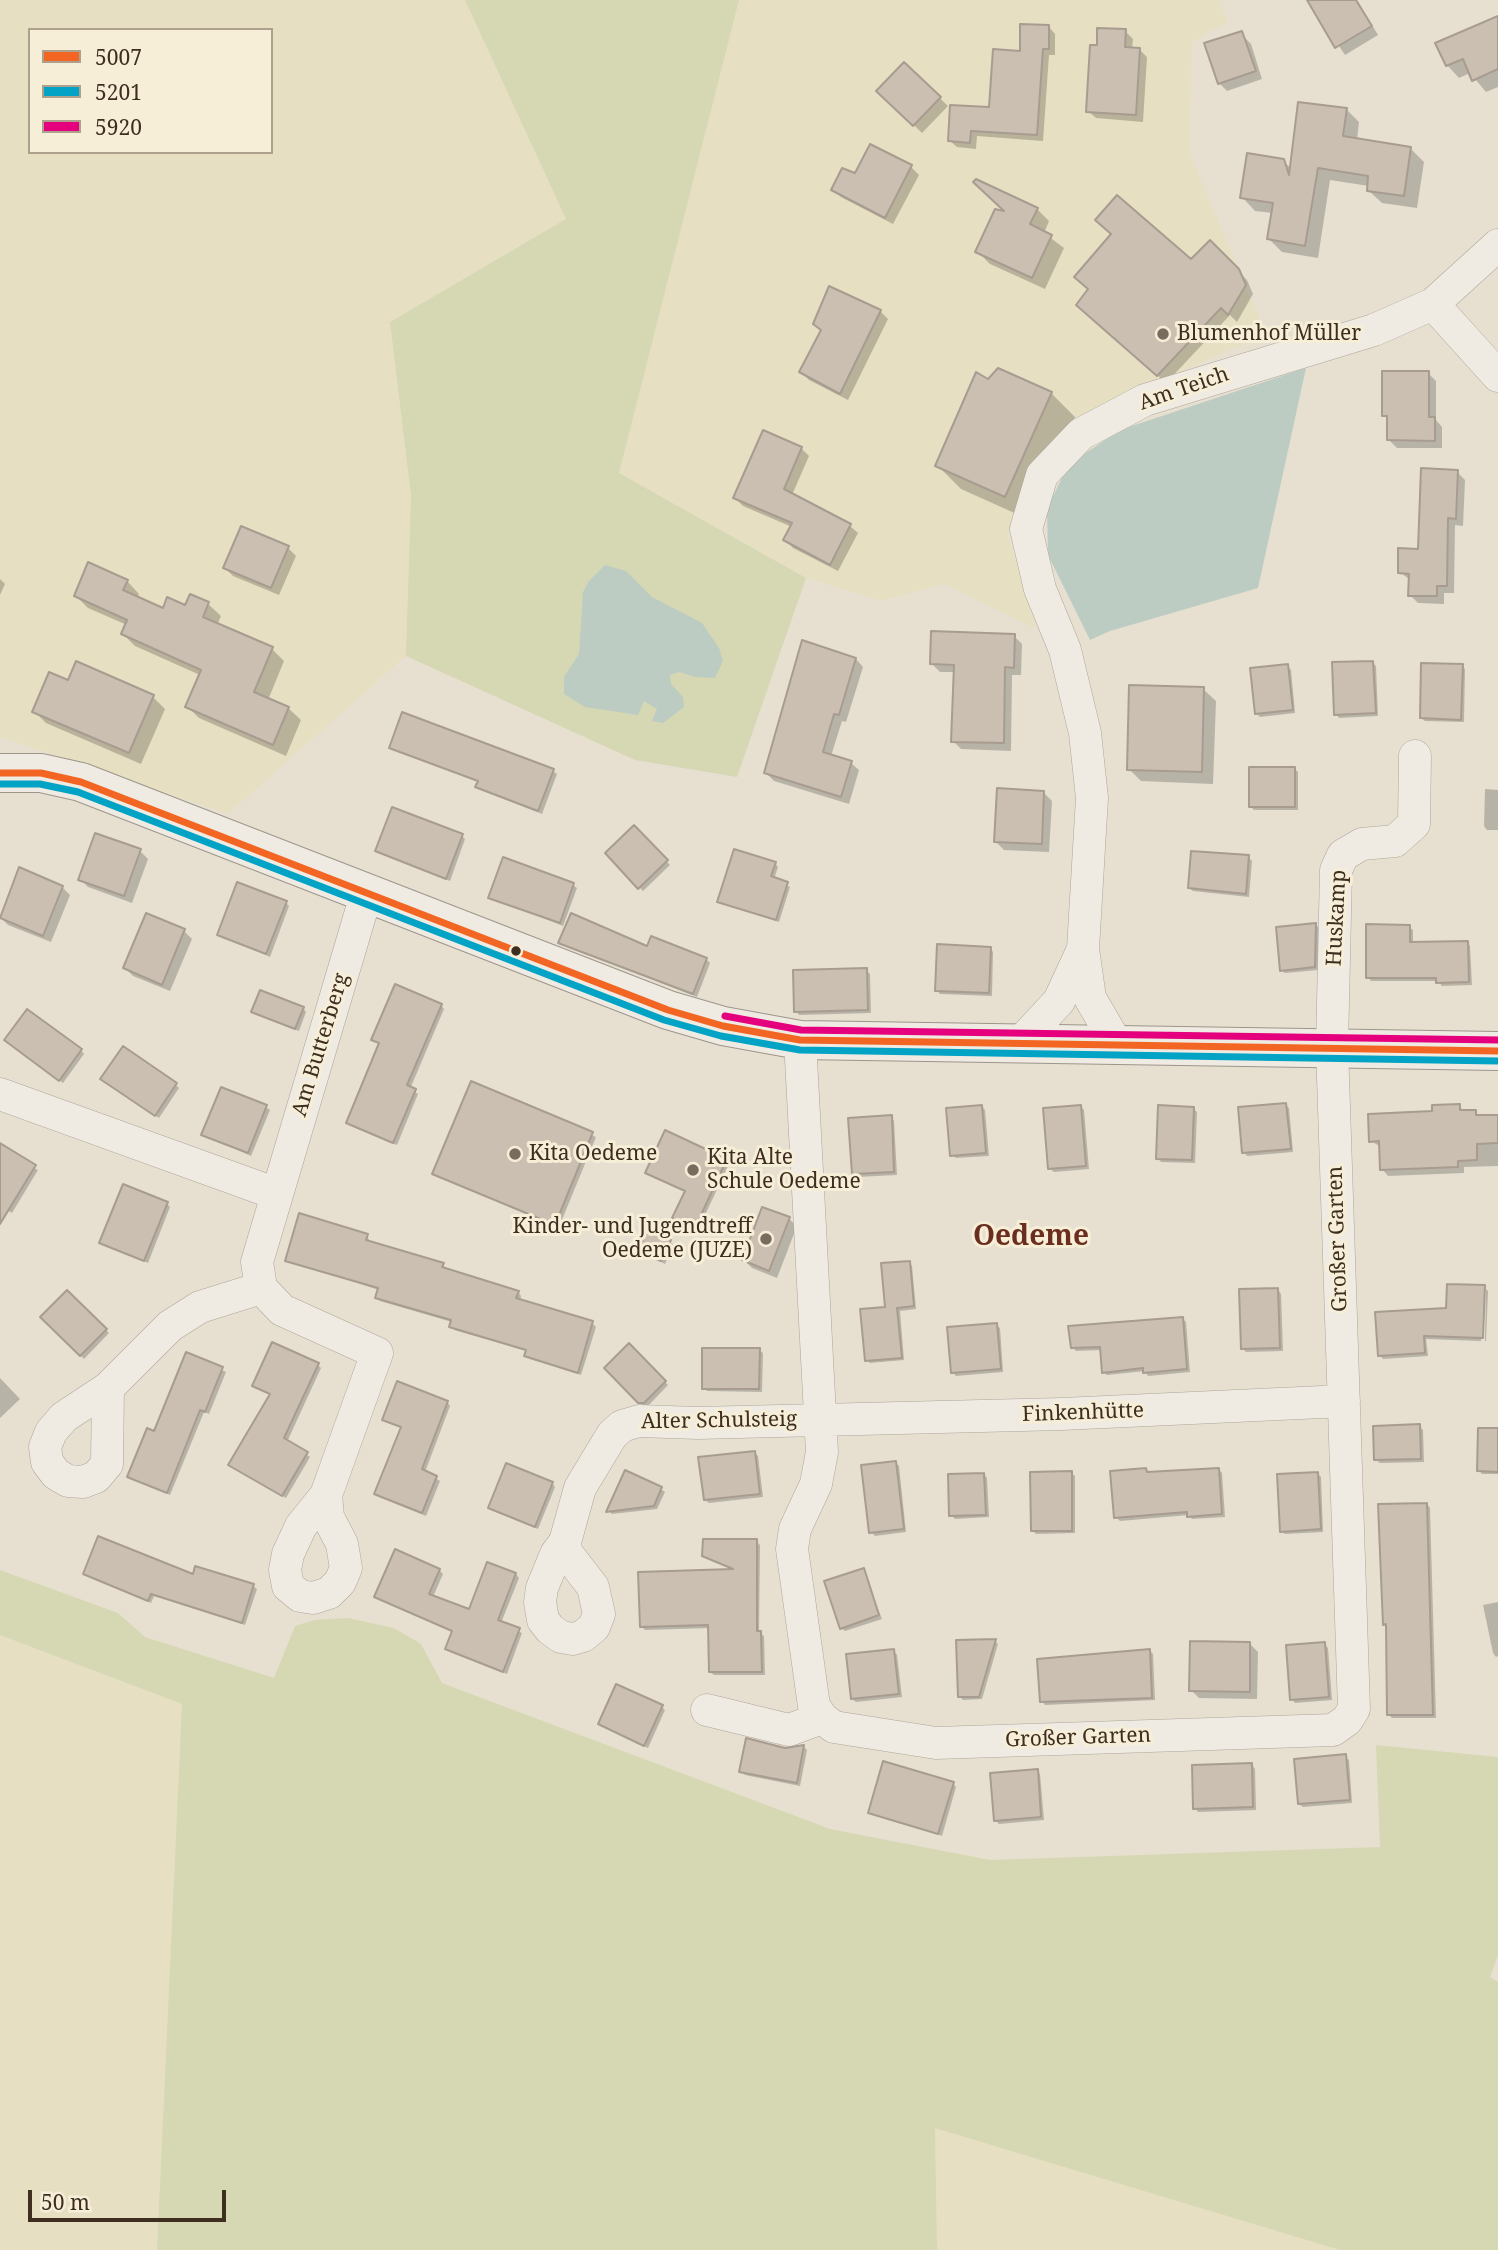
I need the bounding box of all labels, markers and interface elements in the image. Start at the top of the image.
legend [28,28,273,154]
text: 5007 [95,43,142,71]
text: 5201 [95,78,142,106]
text: 5920 [95,113,142,141]
place label: Blumenhof Müller [1177,321,1361,347]
marker: Blumenhof Müller [1155,326,1171,342]
street label: Am Teich [1136,362,1232,416]
street label: Huskamp [1322,869,1352,967]
unlabelled marker [509,944,523,958]
street label: Am Butterberg [287,970,355,1120]
place label: Kita Oedeme [529,1141,657,1167]
place label: Kita Alte Schule Oedeme [707,1145,861,1195]
marker: Kita Oedeme [507,1146,523,1162]
marker: Kita Alte Schule Oedeme [685,1162,701,1178]
street label: Großer Garten [1323,1166,1353,1312]
place label: Kinder- und Jugendtreff Oedeme (JUZE) [513,1214,752,1264]
district label: Oedeme [973,1220,1089,1254]
marker: Kinder- und Jugendtreff Oedeme (JUZE) [758,1231,774,1247]
street label: Finkenhütte [1022,1398,1144,1428]
street label: Alter Schulsteig [641,1407,797,1435]
street label: Großer Garten [1005,1723,1151,1753]
scale bar [32,2176,229,2220]
text: 50 m [41,2188,90,2216]

